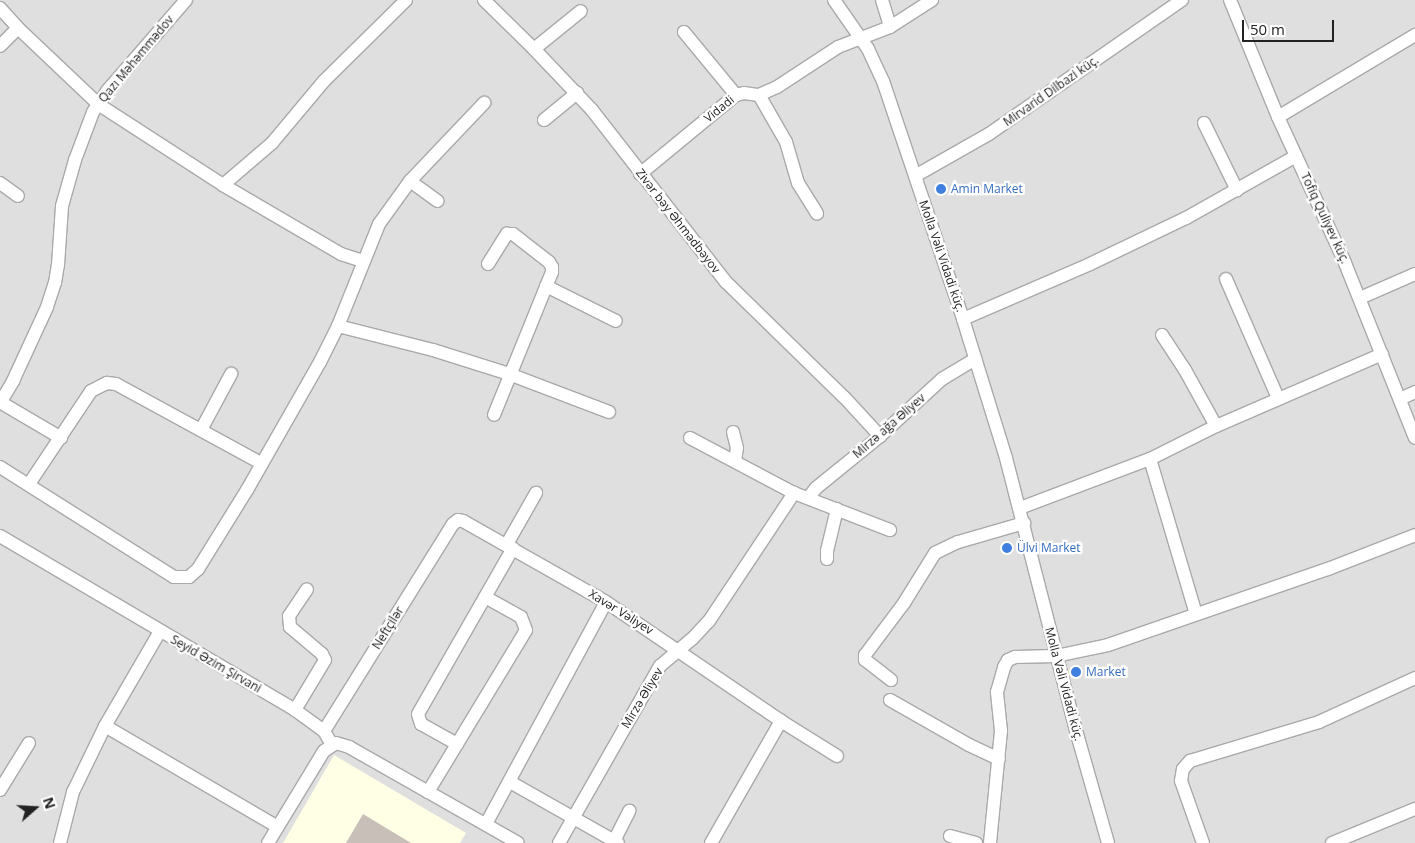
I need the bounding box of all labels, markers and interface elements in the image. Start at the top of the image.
scale bar [1245,10,1338,42]
street label: Qazı Məhəmmədov [95,13,177,105]
text: 50 m [1250,19,1285,39]
street label: Mirvarid Dilbazi küç. [1001,53,1101,129]
street label: Vidadi [701,93,737,125]
street label: Zivər bəy Əhmədbəyov [633,166,723,276]
street label: Tofiq Quliyev küç. [1298,170,1352,266]
place label: Amin Market [951,182,1023,196]
marker: Amin Market [935,183,947,195]
street label: Molla Vəli Vidadi küç. [916,198,968,314]
street label: Mirzə ağa Əliyev [850,391,928,461]
place label: Ülvi Market [1017,541,1081,555]
marker: Ülvi Market [1001,542,1013,554]
street label: Xavər Vəliyev [586,587,656,637]
street label: Neftçilər [369,604,407,652]
street label: Molla Vəli Vidadi küç. [1042,626,1086,742]
street label: Seyid Əzim Şirvani [168,632,264,696]
street label: Mirzə Əliyev [618,665,666,731]
place label: Market [1086,665,1126,679]
marker: Market [1070,666,1082,678]
north arrow [10,783,60,833]
text: N [39,794,60,811]

